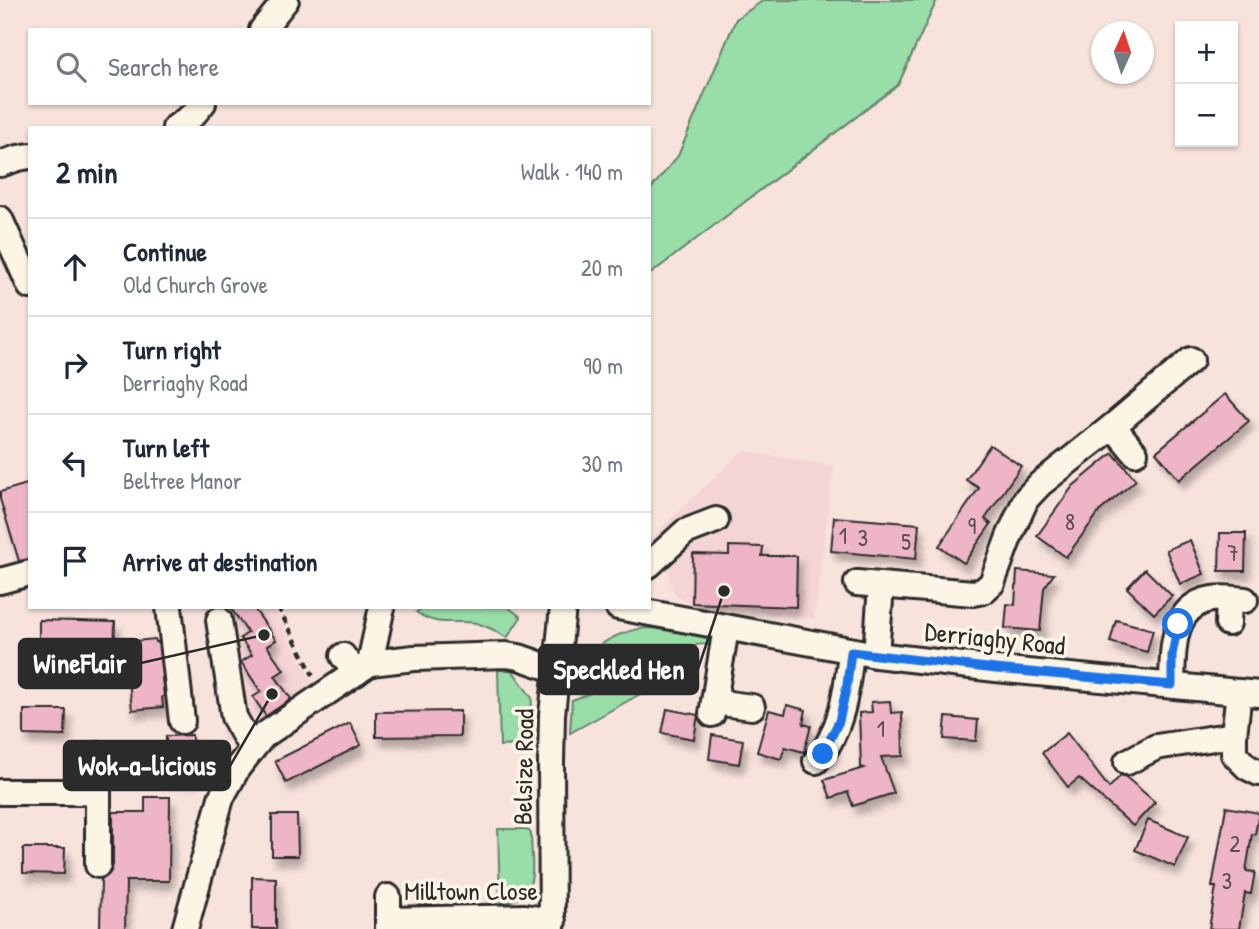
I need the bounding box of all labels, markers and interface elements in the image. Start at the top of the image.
north arrow [1091,21,1154,84]
map controls [1175,21,1238,147]
button: + [1175,21,1238,84]
search box [28,28,651,105]
icon: search [52,48,90,86]
text: Search here [108,49,219,84]
button: − [1175,84,1238,147]
text: 2 min [56,152,118,192]
text: Walk · 140 m [521,156,623,187]
text: Continue [123,234,207,269]
icon: ahead [56,248,94,286]
text: 20 m [581,252,623,283]
text: Old Church Grove [123,269,268,300]
text: Turn right [123,332,221,367]
icon: right [56,346,94,384]
text: 90 m [583,350,623,381]
text: Derriaghy Road [123,367,248,398]
text: Turn left [123,430,209,465]
icon: left [56,444,94,482]
text: 30 m [581,448,623,479]
text: Beltree Manor [123,465,242,496]
house number: 8 [1065,506,1075,537]
house number: 9 [968,510,976,541]
house number: 1 [839,520,847,551]
house number: 3 [858,522,868,553]
house number: 5 [901,526,911,557]
house number: 7 [1227,537,1239,568]
icon: arrive [56,542,94,580]
text: Arrive at destination [123,544,318,579]
route start [1162,608,1193,639]
street label: Derriaghy Road [923,613,1067,663]
callout: WineFlair [19,639,141,688]
text: WineFlair [33,644,127,682]
callout: Speckled Hen [539,645,698,694]
text: Speckled Hen [553,650,685,689]
street label: Belsize Road [504,709,542,825]
house number: 1 [877,713,885,744]
route end [807,738,838,769]
callout: Wok-a-licious [64,741,230,790]
text: Wok-a-licious [78,746,216,784]
house number: 2 [1230,828,1241,859]
house number: 3 [1222,865,1232,896]
street label: Milltown Close [404,873,538,908]

